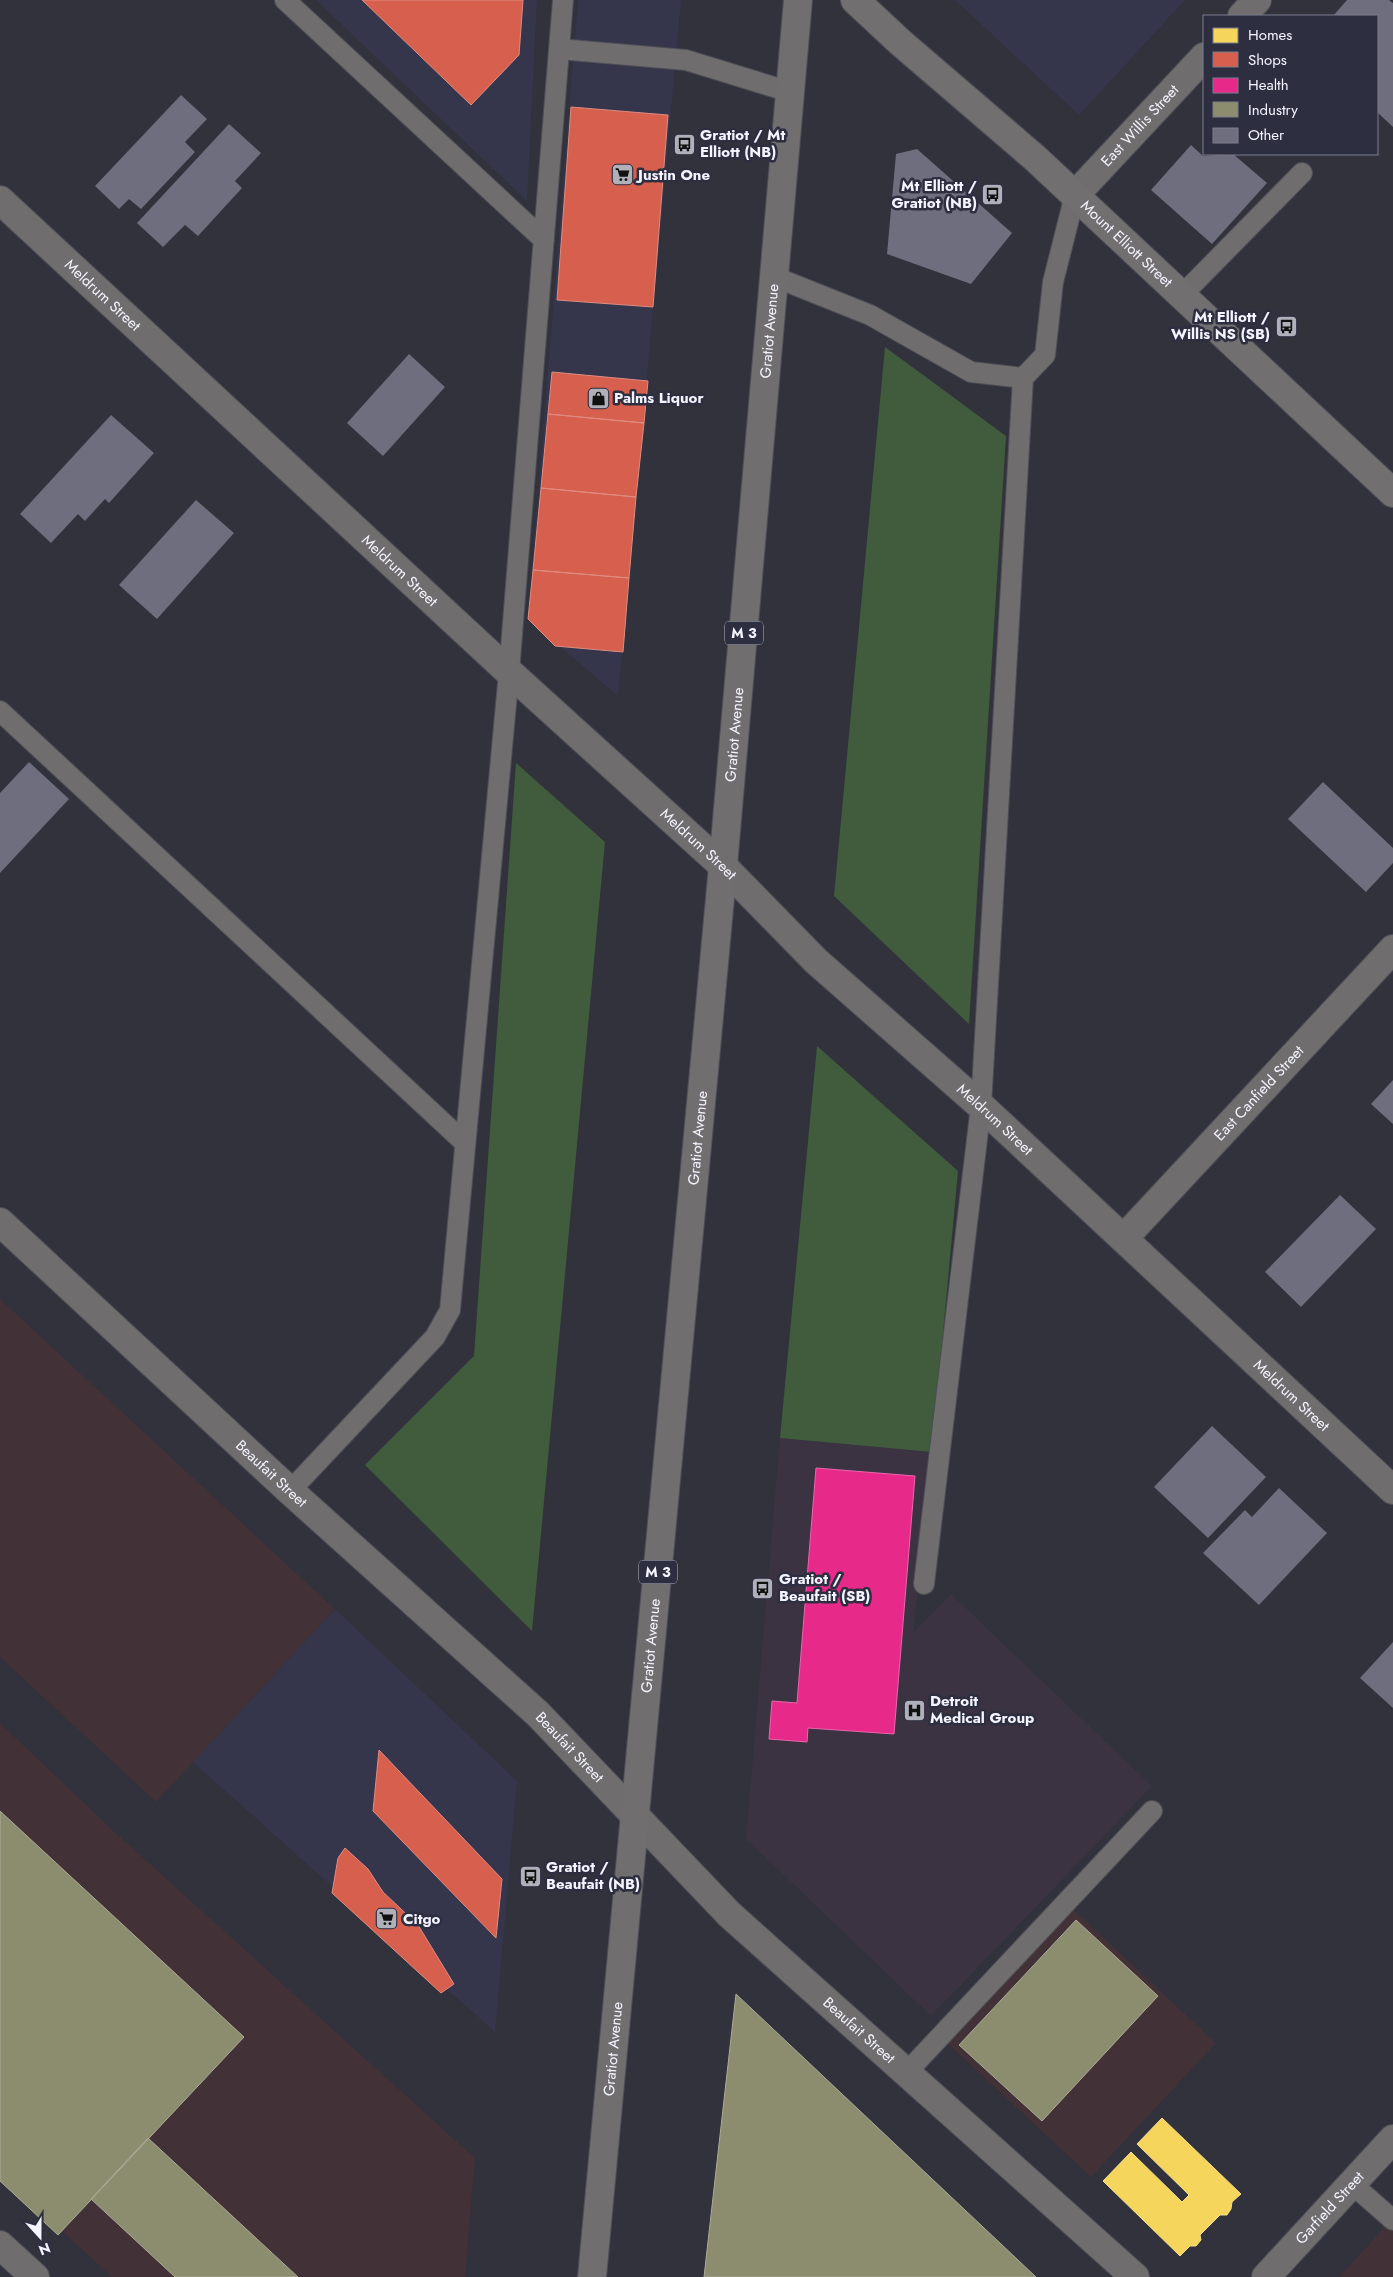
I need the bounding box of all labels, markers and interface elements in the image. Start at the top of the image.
legend [1203,15,1378,155]
text: Homes [1248,24,1292,46]
text: Shops [1248,49,1287,71]
text: Health [1248,74,1289,96]
street label: East Willis Street [1096,79,1184,172]
text: Industry [1248,99,1298,121]
place label: Gratiot / Mt Elliott (NB) [700,124,785,163]
text: Other [1248,124,1285,146]
bus stop icon: Gratiot / Mt Elliott (NB) [672,132,696,156]
supermarket icon: Justin One [610,163,634,187]
place label: Justin One [635,164,710,186]
place label: Mt Elliott / Gratiot (NB) [891,175,977,214]
bus stop icon: Mt Elliott / Gratiot (NB) [981,183,1005,207]
street label: Mount Elliott Street [1076,195,1178,293]
street label: Meldrum Street [60,254,146,337]
street label: Gratiot Avenue [754,283,784,379]
place label: Mt Elliott / Willis NS (SB) [1171,306,1270,345]
bus stop icon: Mt Elliott / Willis NS (SB) [1274,314,1298,338]
shop icon: Palms Liquor [586,386,610,410]
place label: Palms Liquor [614,387,704,409]
street label: Meldrum Street [357,530,443,612]
road number: M 3 [725,622,763,644]
street label: Gratiot Avenue [719,686,749,783]
street label: Meldrum Street [655,803,742,885]
street label: East Canfield Street [1209,1040,1309,1146]
street label: Meldrum Street [952,1079,1038,1161]
street label: Gratiot Avenue [682,1089,713,1186]
street label: Meldrum Street [1248,1354,1335,1437]
street label: Beaufait Street [231,1435,312,1513]
road number: M 3 [639,1560,677,1584]
place label: Gratiot / Beaufait (SB) [779,1568,871,1607]
bus stop icon: Gratiot / Beaufait (SB) [751,1576,775,1600]
street label: Gratiot Avenue [635,1597,666,1694]
place label: Detroit Medical Group [930,1690,1034,1729]
hospital icon: Detroit Medical Group [902,1698,926,1722]
street label: Beaufait Street [530,1707,609,1788]
place label: Gratiot / Beaufait (NB) [546,1856,640,1895]
bus stop icon: Gratiot / Beaufait (NB) [518,1864,542,1888]
supermarket icon: Citgo [375,1907,399,1931]
place label: Citgo [403,1908,441,1930]
street label: Beaufait Street [818,1992,900,2069]
street label: Gratiot Avenue [598,2001,629,2097]
street label: Garfield Street [1290,2166,1369,2249]
north arrow [15,2212,65,2262]
text: N [36,2238,53,2260]

